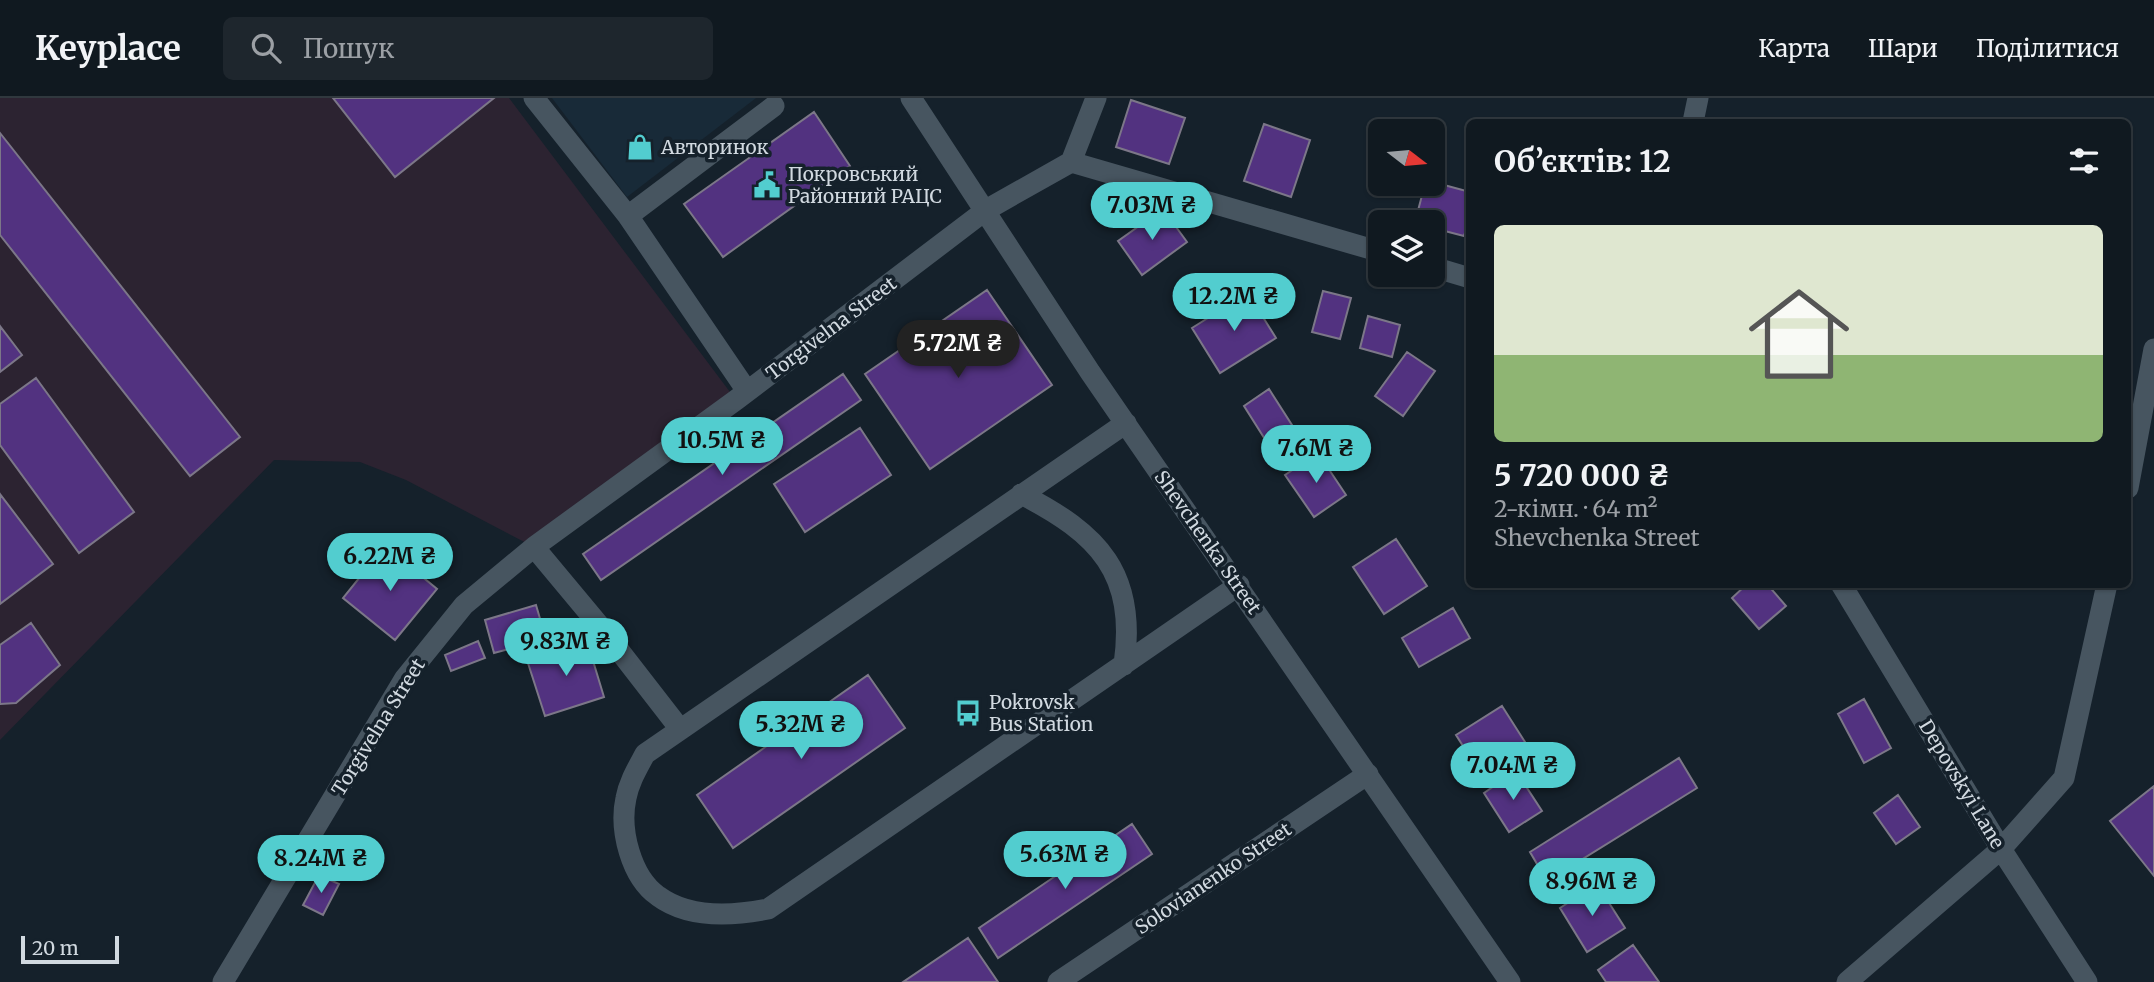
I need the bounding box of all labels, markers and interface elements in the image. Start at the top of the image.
search box [223,17,713,80]
text: Keyplace [35,28,181,69]
icon: search [247,29,285,67]
text: Пошук [303,32,394,65]
text: Карта [1758,33,1830,64]
text: Шари [1868,33,1938,64]
text: Поділитися [1976,33,2119,64]
north arrow [1368,119,1446,196]
map controls [1368,119,1445,287]
shop icon: Авторинок [625,132,655,162]
place label: Авторинок [660,135,768,159]
text: Об’єктів: 12 [1494,142,1671,180]
icon: filters [2065,142,2103,180]
place label: Покровський Районний РАЦС [788,162,942,208]
public building icon: Покровський Районний РАЦС [752,170,782,200]
pin: 7.03M ₴ [1087,183,1217,242]
text: 7.03M ₴ [1107,190,1197,219]
button: layers [1368,210,1445,287]
street label: Torgivelna Street [761,271,902,385]
icon: home [1736,271,1862,397]
pin: 12.2M ₴ [1169,274,1299,333]
text: 12.2M ₴ [1189,281,1279,310]
pin: 5.72M ₴ [893,320,1023,380]
text: 5.72M ₴ [913,328,1003,357]
pin: 10.5M ₴ [657,418,787,477]
text: 10.5M ₴ [677,425,767,454]
pin: 7.6M ₴ [1259,426,1373,485]
text: 7.6M ₴ [1277,433,1355,462]
text: 5 720 000 ₴ [1494,456,1670,494]
street label: Shevchenka Street [1149,466,1267,619]
text: 2-кімн. · 64 m² [1494,494,1657,523]
text: Shevchenka Street [1494,523,1699,552]
pin: 6.22M ₴ [325,533,455,593]
text: 6.22M ₴ [343,541,437,570]
pin: 9.83M ₴ [501,618,631,678]
text: 9.83M ₴ [520,626,612,655]
street label: Torgivelna Street [326,653,430,800]
place label: Pokrovsk Bus Station [989,690,1094,736]
bus stop icon: Pokrovsk Bus Station [953,698,983,728]
pin: 5.32M ₴ [736,702,866,761]
text: 5.32M ₴ [755,709,847,738]
street label: Depovskyi Lane [1914,715,2010,853]
pin: 7.04M ₴ [1448,742,1578,802]
text: 7.04M ₴ [1467,750,1559,779]
street label: Solovianenko Street [1130,817,1296,939]
pin: 5.63M ₴ [1000,832,1130,891]
pin: 8.24M ₴ [256,836,386,895]
text: 5.63M ₴ [1020,839,1110,868]
text: 8.24M ₴ [274,843,368,872]
pin: 8.96M ₴ [1527,858,1657,918]
text: 8.96M ₴ [1545,866,1639,895]
scale bar [21,933,119,965]
text: 20 m [32,936,79,960]

